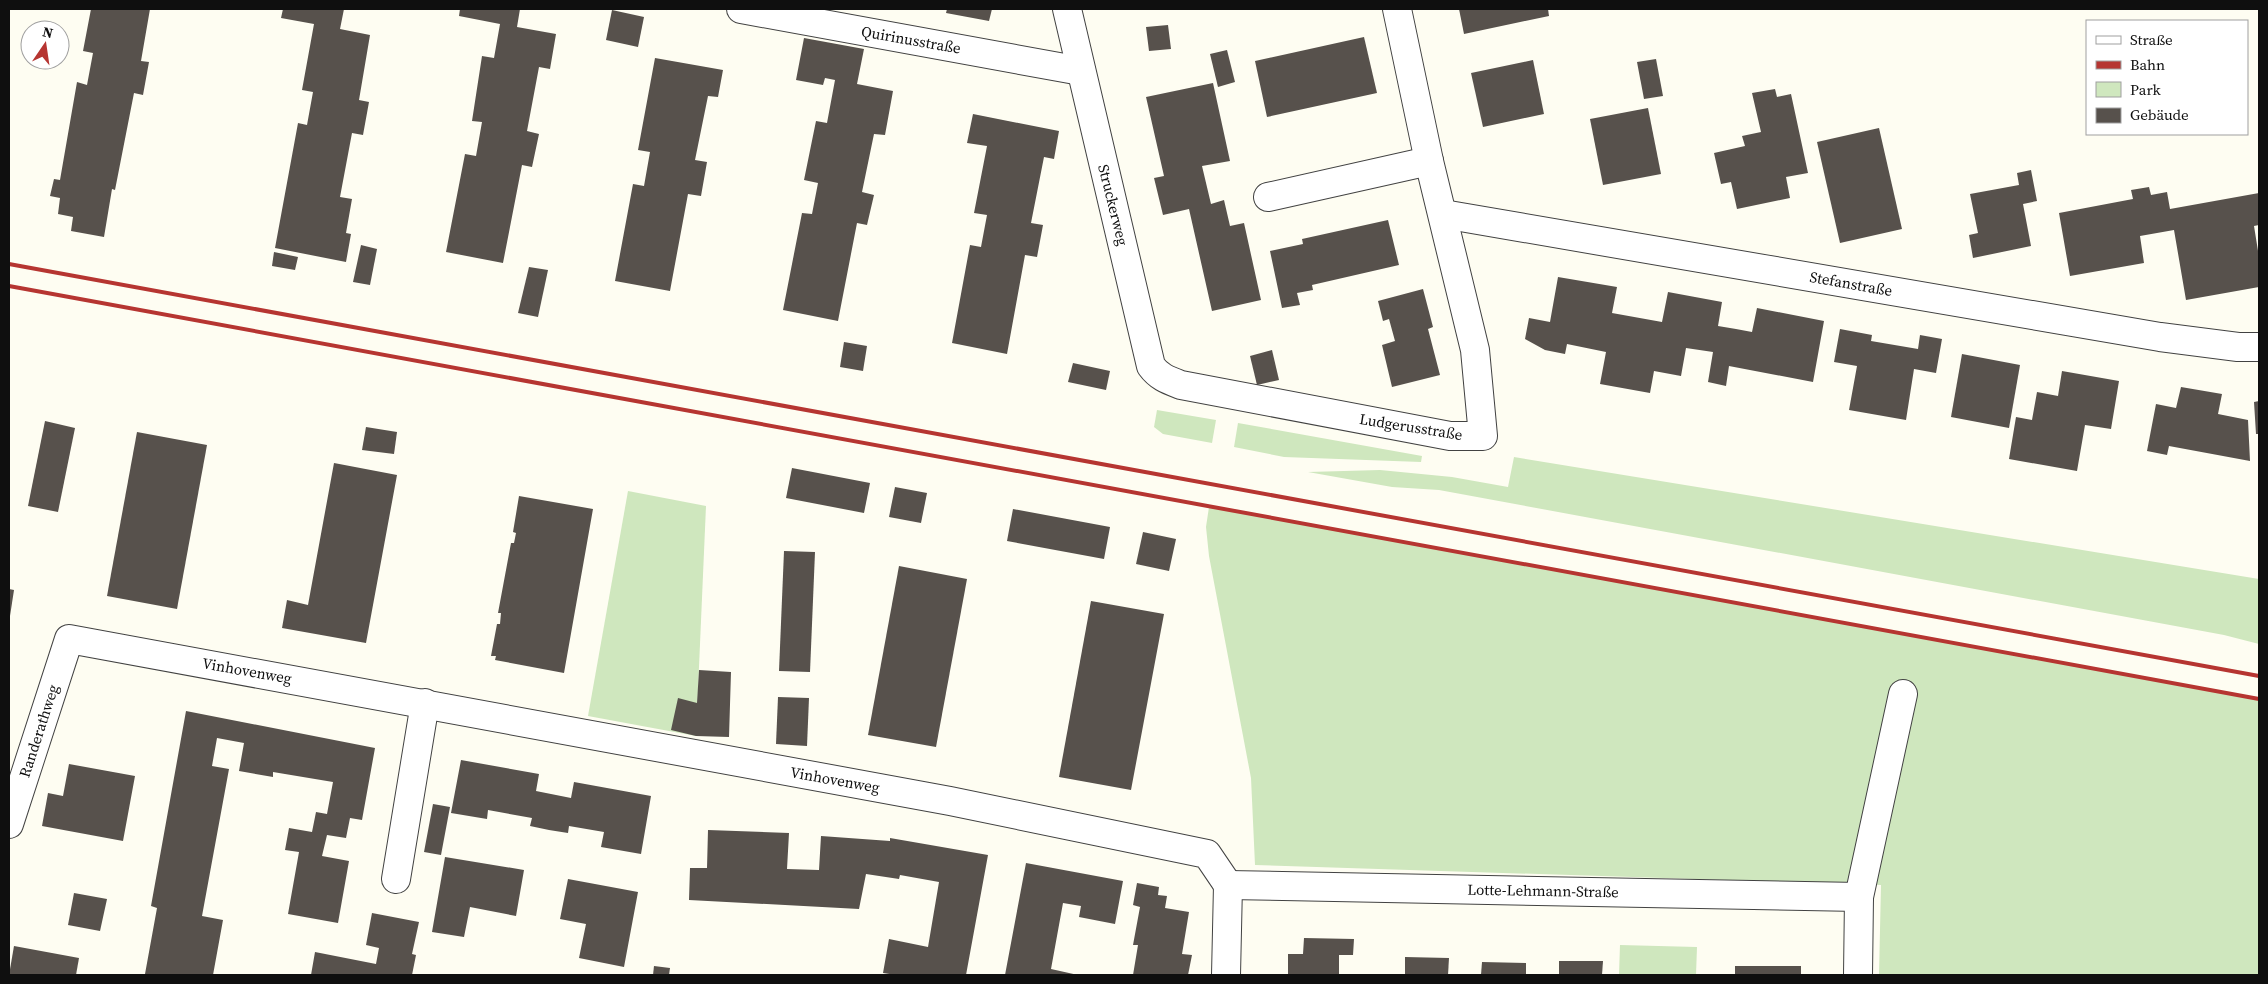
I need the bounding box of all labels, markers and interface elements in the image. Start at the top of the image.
north arrow [20,20,70,70]
street label: Quirinusstraße [860,20,963,59]
legend [2086,20,2248,135]
text: N [41,21,55,43]
text: Straße [2130,29,2173,50]
text: Bahn [2130,54,2165,75]
text: Park [2130,79,2162,100]
text: Gebäude [2130,104,2189,125]
street label: Struckerweg [1093,162,1134,248]
street label: Stefanstraße [1808,266,1894,301]
street label: Ludgerusstraße [1358,408,1464,445]
street label: Vinhovenweg [201,652,294,689]
street label: Randerathweg [14,682,63,780]
street label: Vinhovenweg [789,761,882,798]
street label: Lotte-Lehmann-Straße [1467,879,1619,902]

